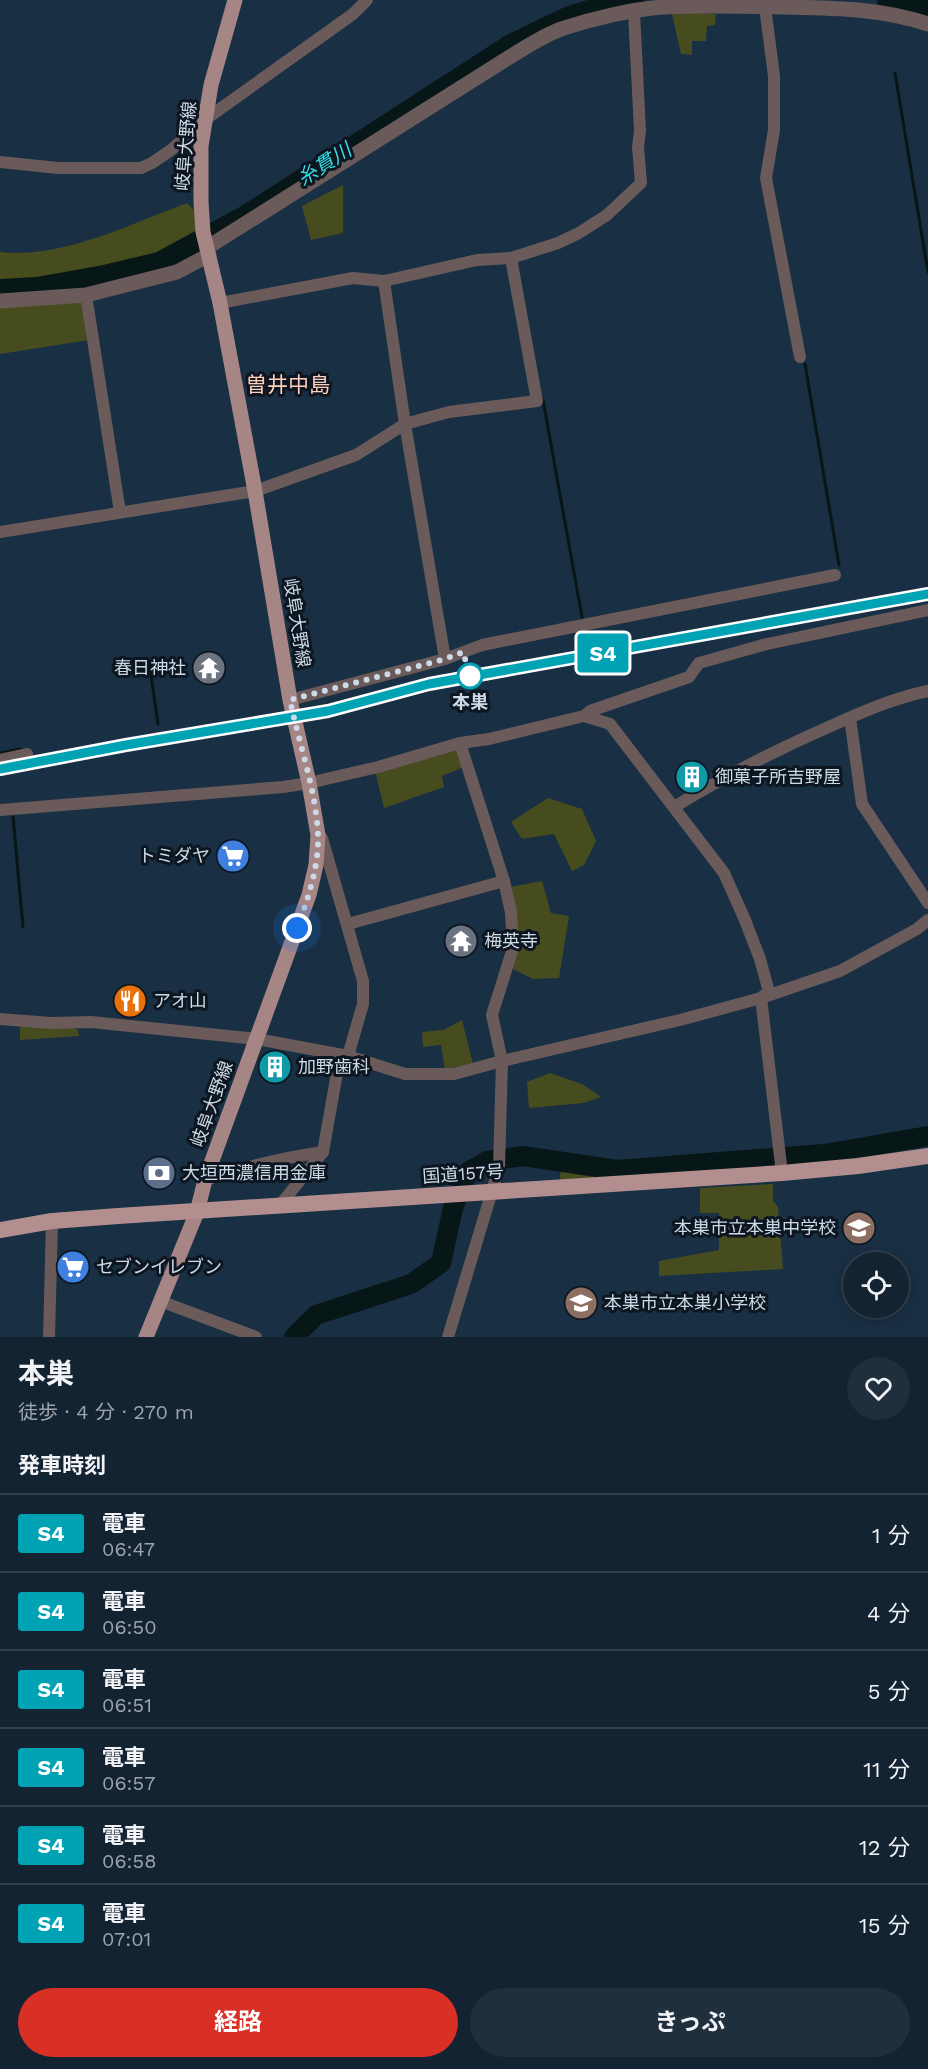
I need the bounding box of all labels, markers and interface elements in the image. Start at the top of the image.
street label: 岐阜大野線 [171,100,200,192]
water label: 糸貫川 [292,137,357,190]
district label: 曽井中島 [246,372,330,397]
street label: 岐阜大野線 [280,577,315,669]
line badge: S4 [576,634,630,672]
text: S4 [589,641,617,666]
temple icon: 春日神社 [191,650,227,686]
place label: 春日神社 [114,657,186,678]
marker: 本巣 [457,663,483,689]
place label: 本巣 [452,691,488,712]
building icon: 御菓子所吉野屋 [674,759,710,795]
place label: 御菓子所吉野屋 [715,766,841,787]
supermarket icon: トミダヤ [215,838,251,874]
place label: トミダヤ [138,845,210,866]
your location [282,913,312,943]
temple icon: 梅英寺 [443,923,479,959]
place label: 梅英寺 [484,930,538,951]
restaurant icon: アオ山 [112,983,148,1019]
place label: アオ山 [153,990,207,1011]
building icon: 加野歯科 [257,1049,293,1085]
place label: 加野歯科 [298,1056,370,1077]
street label: 岐阜大野線 [186,1058,237,1150]
bank icon: 大垣西濃信用金庫 [141,1155,177,1191]
street label: 国道157号 [422,1160,504,1187]
place label: 大垣西濃信用金庫 [182,1162,326,1183]
school or university icon: 本巣市立本巣中学校 [841,1210,877,1246]
place label: 本巣市立本巣中学校 [674,1217,836,1238]
supermarket icon: セブンイレブン [55,1249,91,1285]
map controls [843,1252,909,1318]
button: locate [843,1252,909,1318]
place label: セブンイレブン [96,1256,222,1277]
school or university icon: 本巣市立本巣小学校 [563,1285,599,1321]
place label: 本巣市立本巣小学校 [604,1292,766,1313]
text: 本巣 [18,1357,74,1390]
button: heart [847,1357,910,1420]
text: 徒歩 · 4 分 · 270 m [18,1400,194,1424]
text: 発車時刻 [18,1453,106,1478]
text: 電車 [102,1511,146,1536]
text: S4 [37,1521,65,1546]
text: 1 分 [872,1523,910,1548]
text: 06:47 [102,1537,155,1561]
text: 電車 [102,1589,146,1614]
text: S4 [37,1599,65,1624]
text: 4 分 [867,1601,910,1626]
text: 06:50 [102,1615,157,1639]
text: 電車 [102,1667,146,1692]
text: S4 [37,1677,65,1702]
text: 5 分 [868,1679,910,1704]
text: 06:51 [102,1693,152,1717]
text: 電車 [102,1745,146,1770]
text: S4 [37,1755,65,1780]
text: 11 分 [863,1757,910,1782]
text: 06:57 [102,1771,155,1795]
text: 電車 [102,1823,146,1848]
text: S4 [37,1833,65,1858]
text: 12 分 [859,1835,910,1860]
text: 06:58 [102,1849,156,1873]
text: 電車 [102,1901,146,1926]
text: S4 [37,1911,65,1936]
text: 15 分 [859,1913,910,1938]
text: 07:01 [102,1927,151,1951]
button: 経路 [18,1988,458,2057]
button: きっぷ [470,1988,910,2057]

